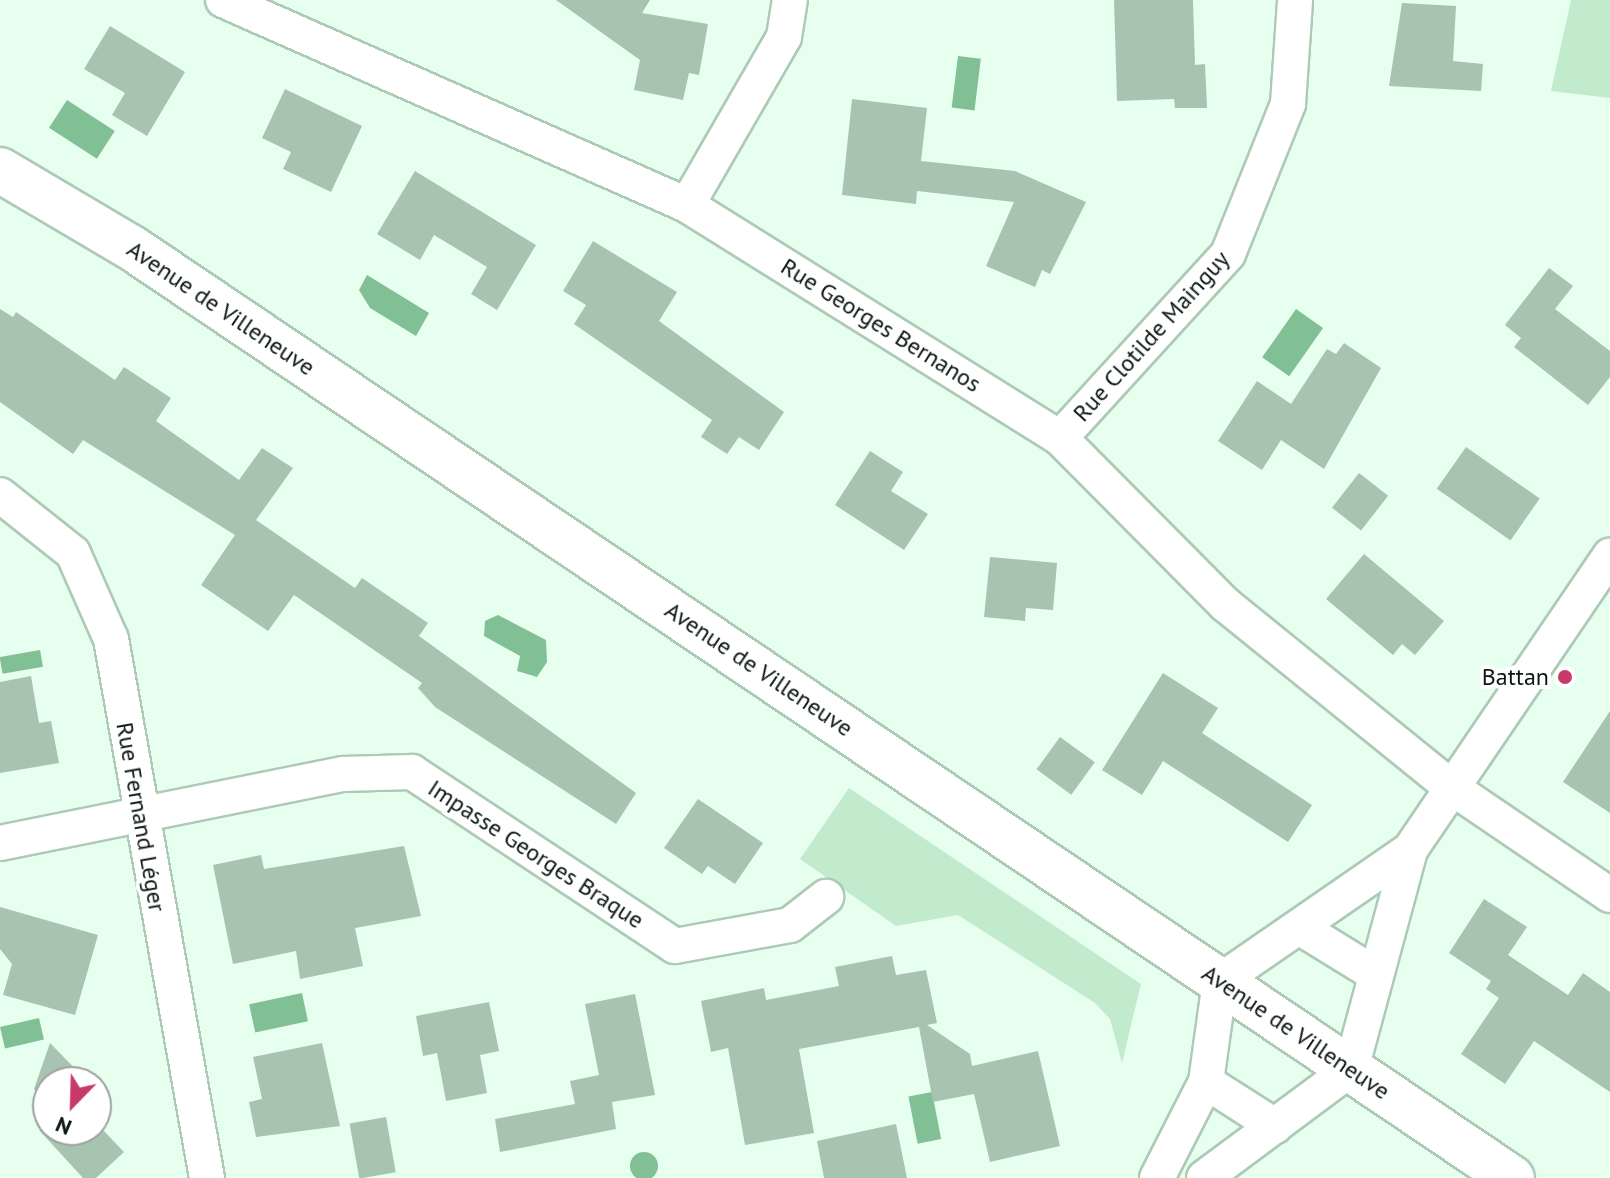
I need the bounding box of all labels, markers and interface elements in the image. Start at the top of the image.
street label: Avenue de Villeneuve [121,234,321,382]
street label: Rue Clotilde Mainguy [1067,245,1235,427]
street label: Rue Georges Bernanos [776,252,986,398]
street label: Avenue de Villeneuve [659,595,859,743]
place label: Battan [1482,663,1549,691]
marker: Battan [1556,668,1574,686]
street label: Rue Fernand Léger [110,720,172,914]
street label: Impasse Georges Braque [423,773,649,935]
street label: Avenue de Villeneuve [1196,958,1396,1106]
north arrow [32,1066,112,1146]
text: N [51,1111,76,1142]

